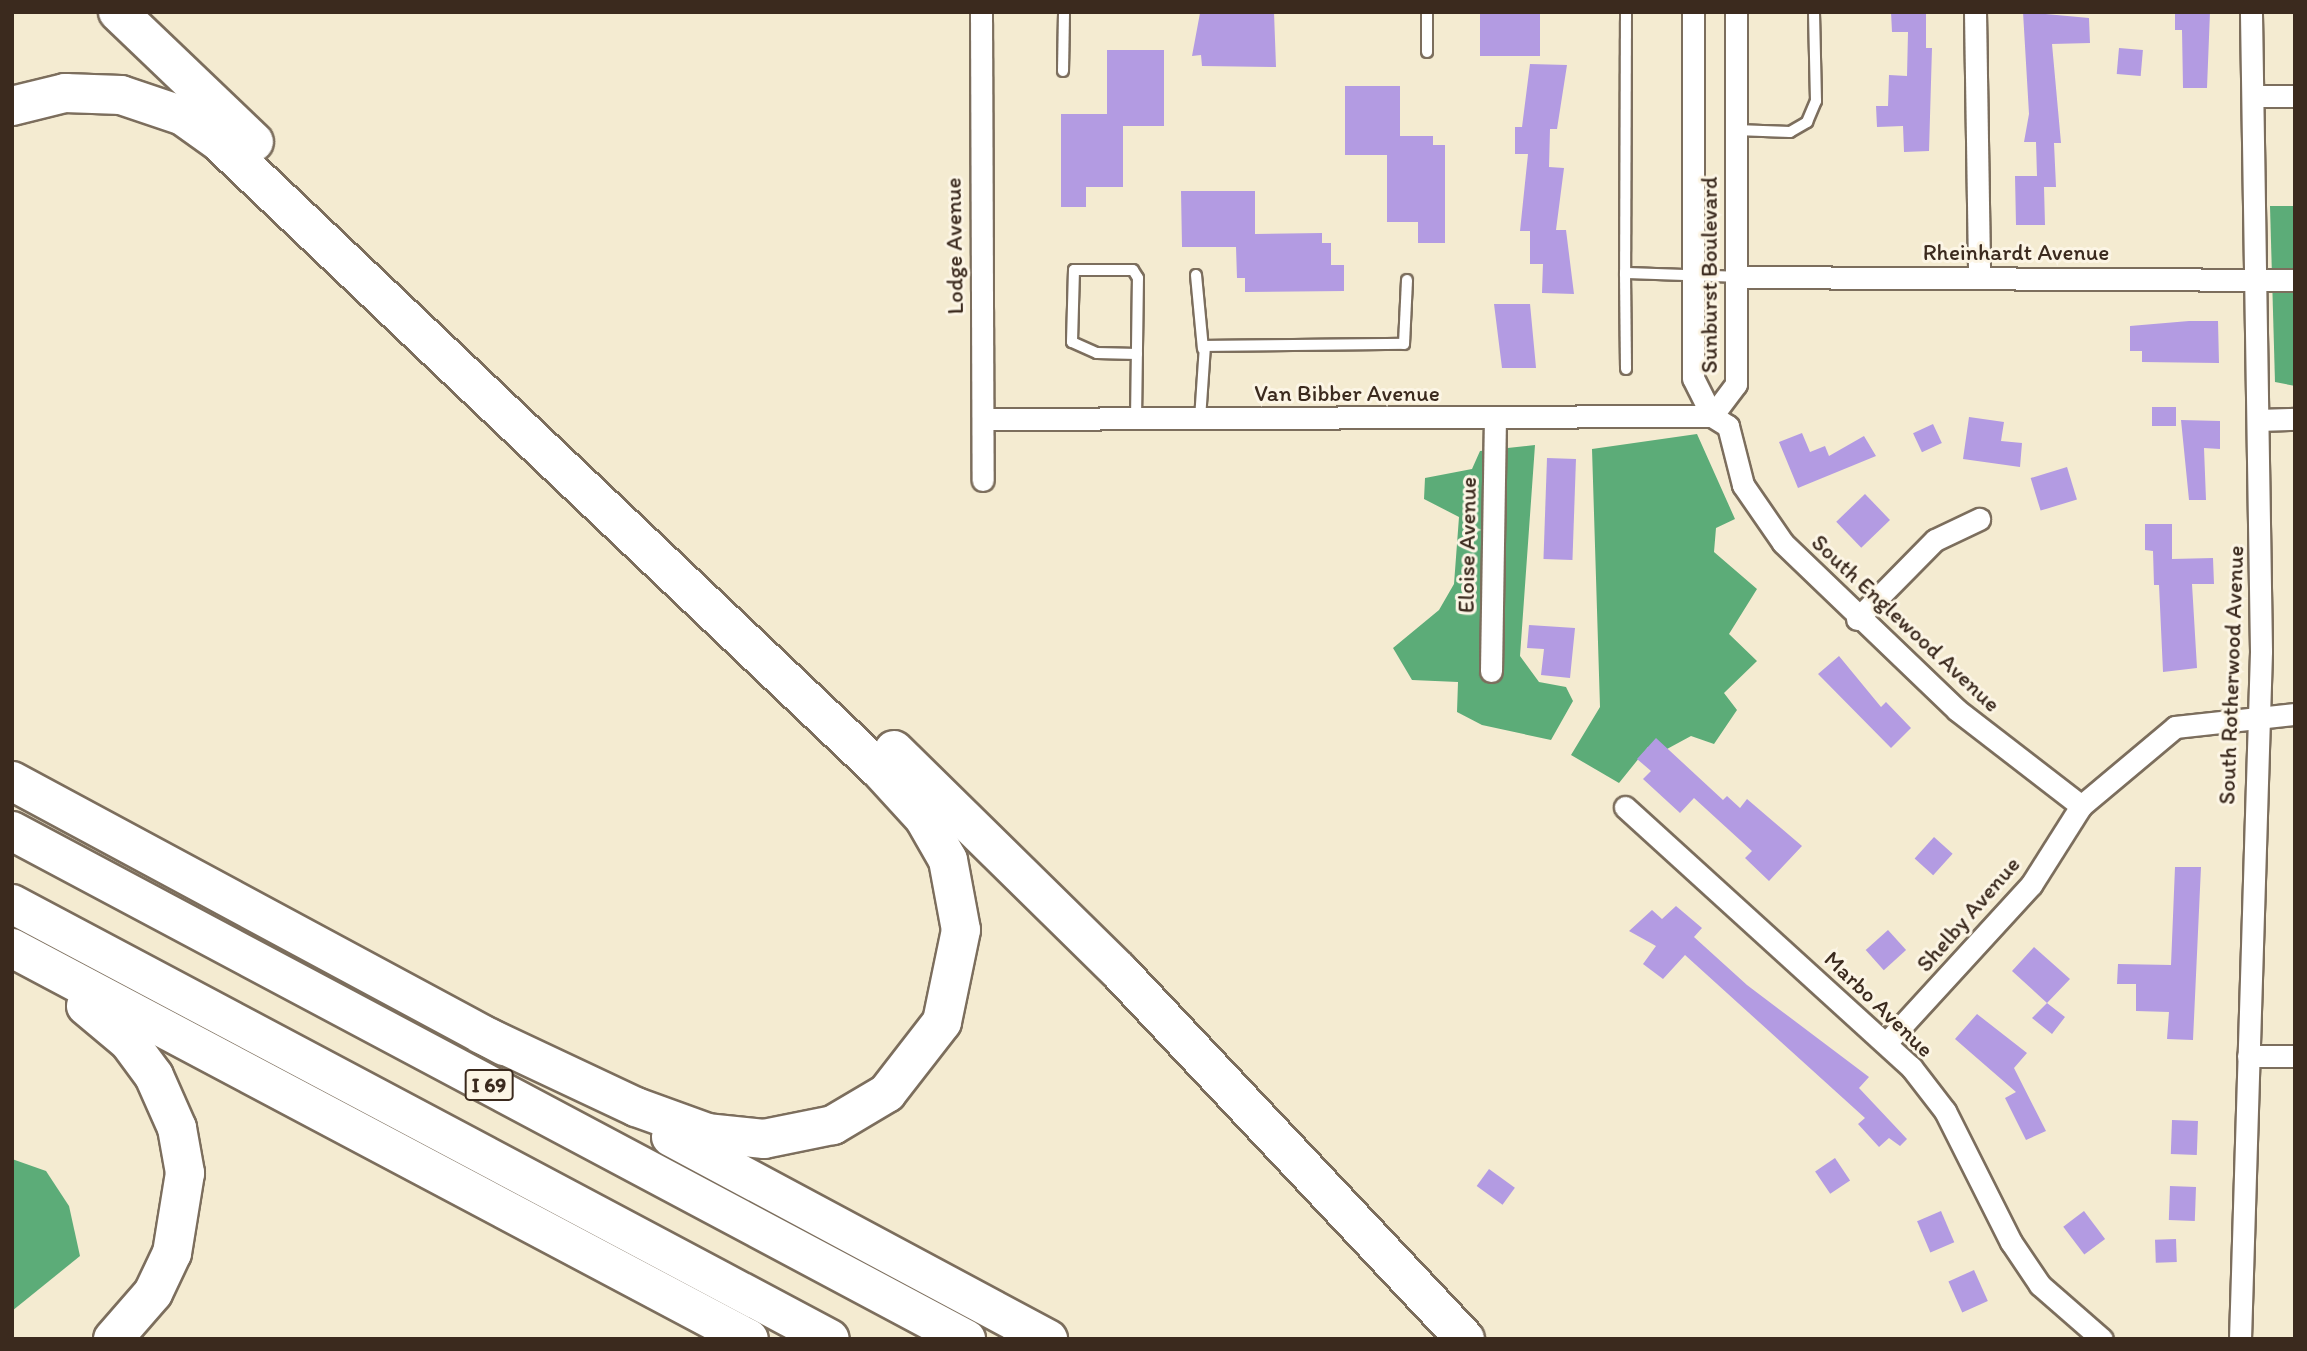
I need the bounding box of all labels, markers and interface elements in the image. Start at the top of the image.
street label: Sunburst Boulevard [1695,176,1723,374]
street label: Lodge Avenue [939,178,969,314]
street label: Rheinhardt Avenue [1923,238,2109,266]
street label: Van Bibber Avenue [1255,379,1439,407]
street label: Eloise Avenue [1452,477,1482,613]
street label: South Englewood Avenue [1807,529,2005,717]
street label: South Rotherwood Avenue [2213,546,2249,804]
street label: Shelby Avenue [1911,851,2025,977]
street label: Marbo Avenue [1819,945,1939,1063]
road number: I 69 [464,1068,514,1102]

